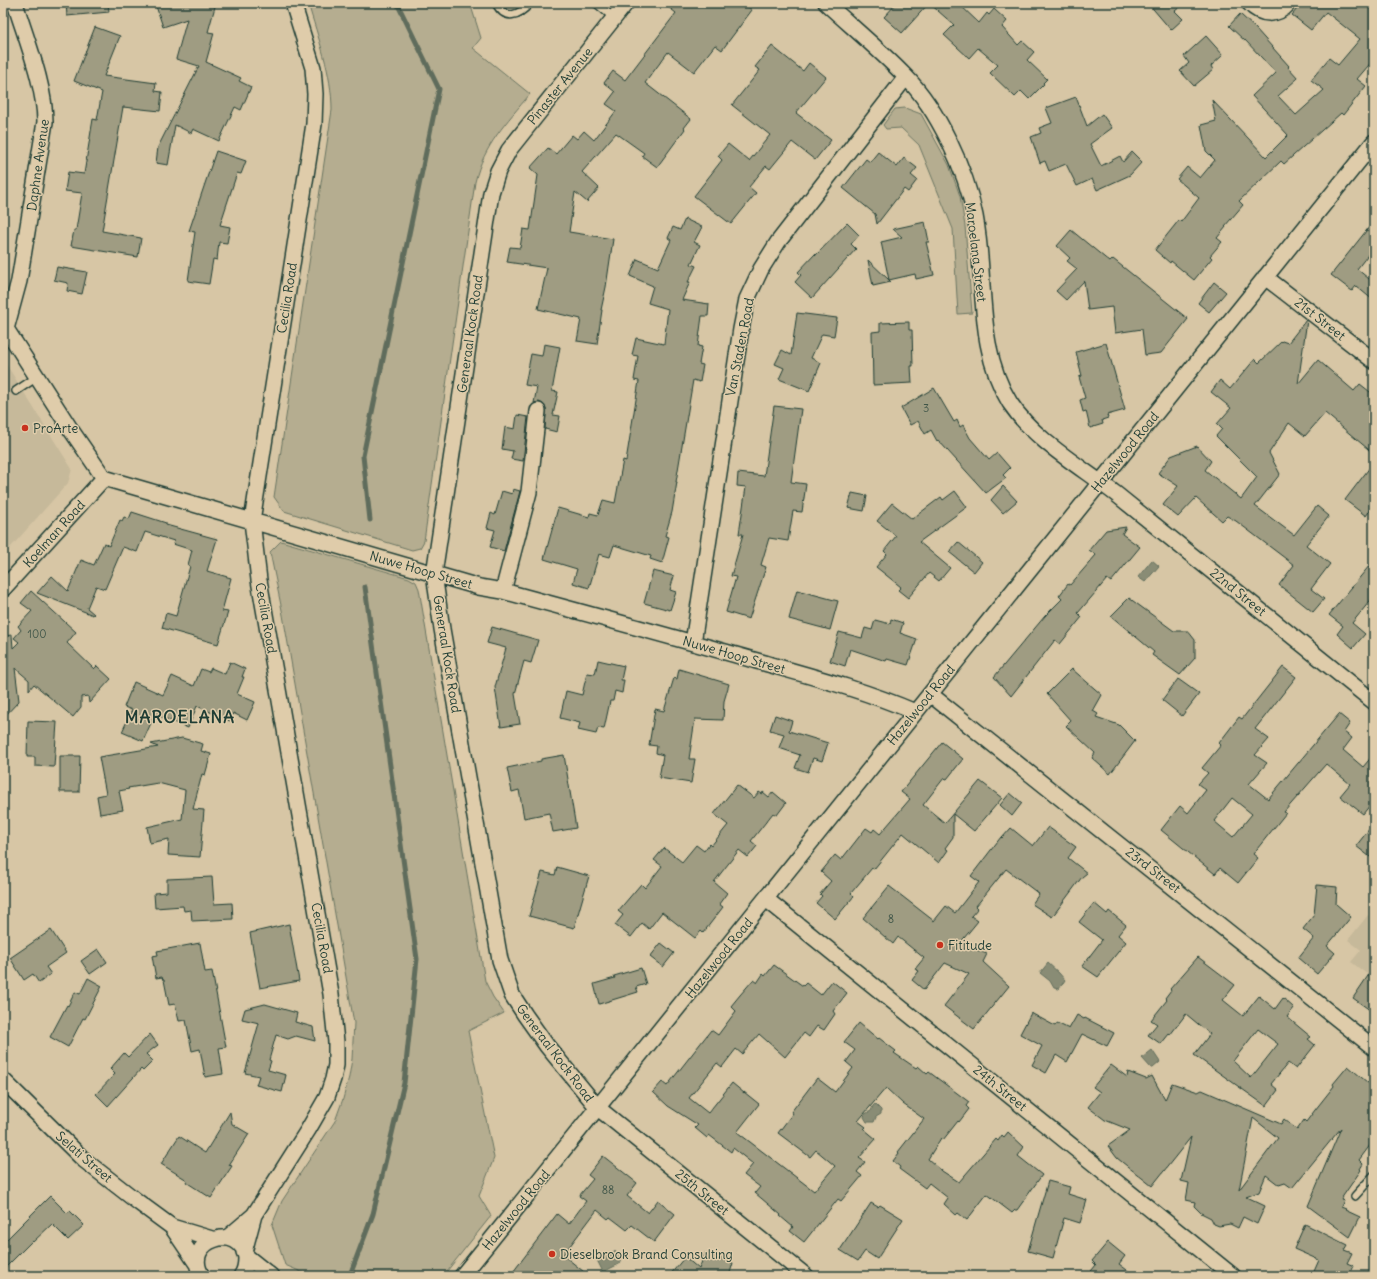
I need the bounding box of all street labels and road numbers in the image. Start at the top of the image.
street label: Pinaster Avenue [524,44,596,128]
street label: Daphne Avenue [23,118,53,212]
street label: Maroelana Street [961,201,991,304]
street label: Cecilia Road [273,261,301,335]
street label: Generaal Kock Road [453,274,487,394]
street label: 21st Street [1291,294,1350,345]
street label: Van Staden Road [722,296,758,398]
street label: Hazelwood Road [1087,408,1163,496]
street label: Koelman Road [19,496,89,571]
street label: Nuwe Hoop Street [368,547,475,593]
street label: 22nd Street [1207,564,1270,620]
street label: Cecilia Road [251,581,281,655]
street label: Generaal Kock Road [429,594,465,714]
street label: Nuwe Hoop Street [681,632,788,678]
street label: Hazelwood Road [883,661,959,749]
street label: 23rd Street [1122,843,1184,897]
street label: Cecilia Road [307,901,337,975]
street label: Hazelwood Road [681,914,757,1002]
street label: Generaal Kock Road [512,1000,598,1106]
street label: 24th Street [970,1061,1031,1115]
street label: Selati Street [52,1128,116,1187]
street label: 25th Street [672,1165,733,1219]
street label: Hazelwood Road [478,1166,554,1254]

